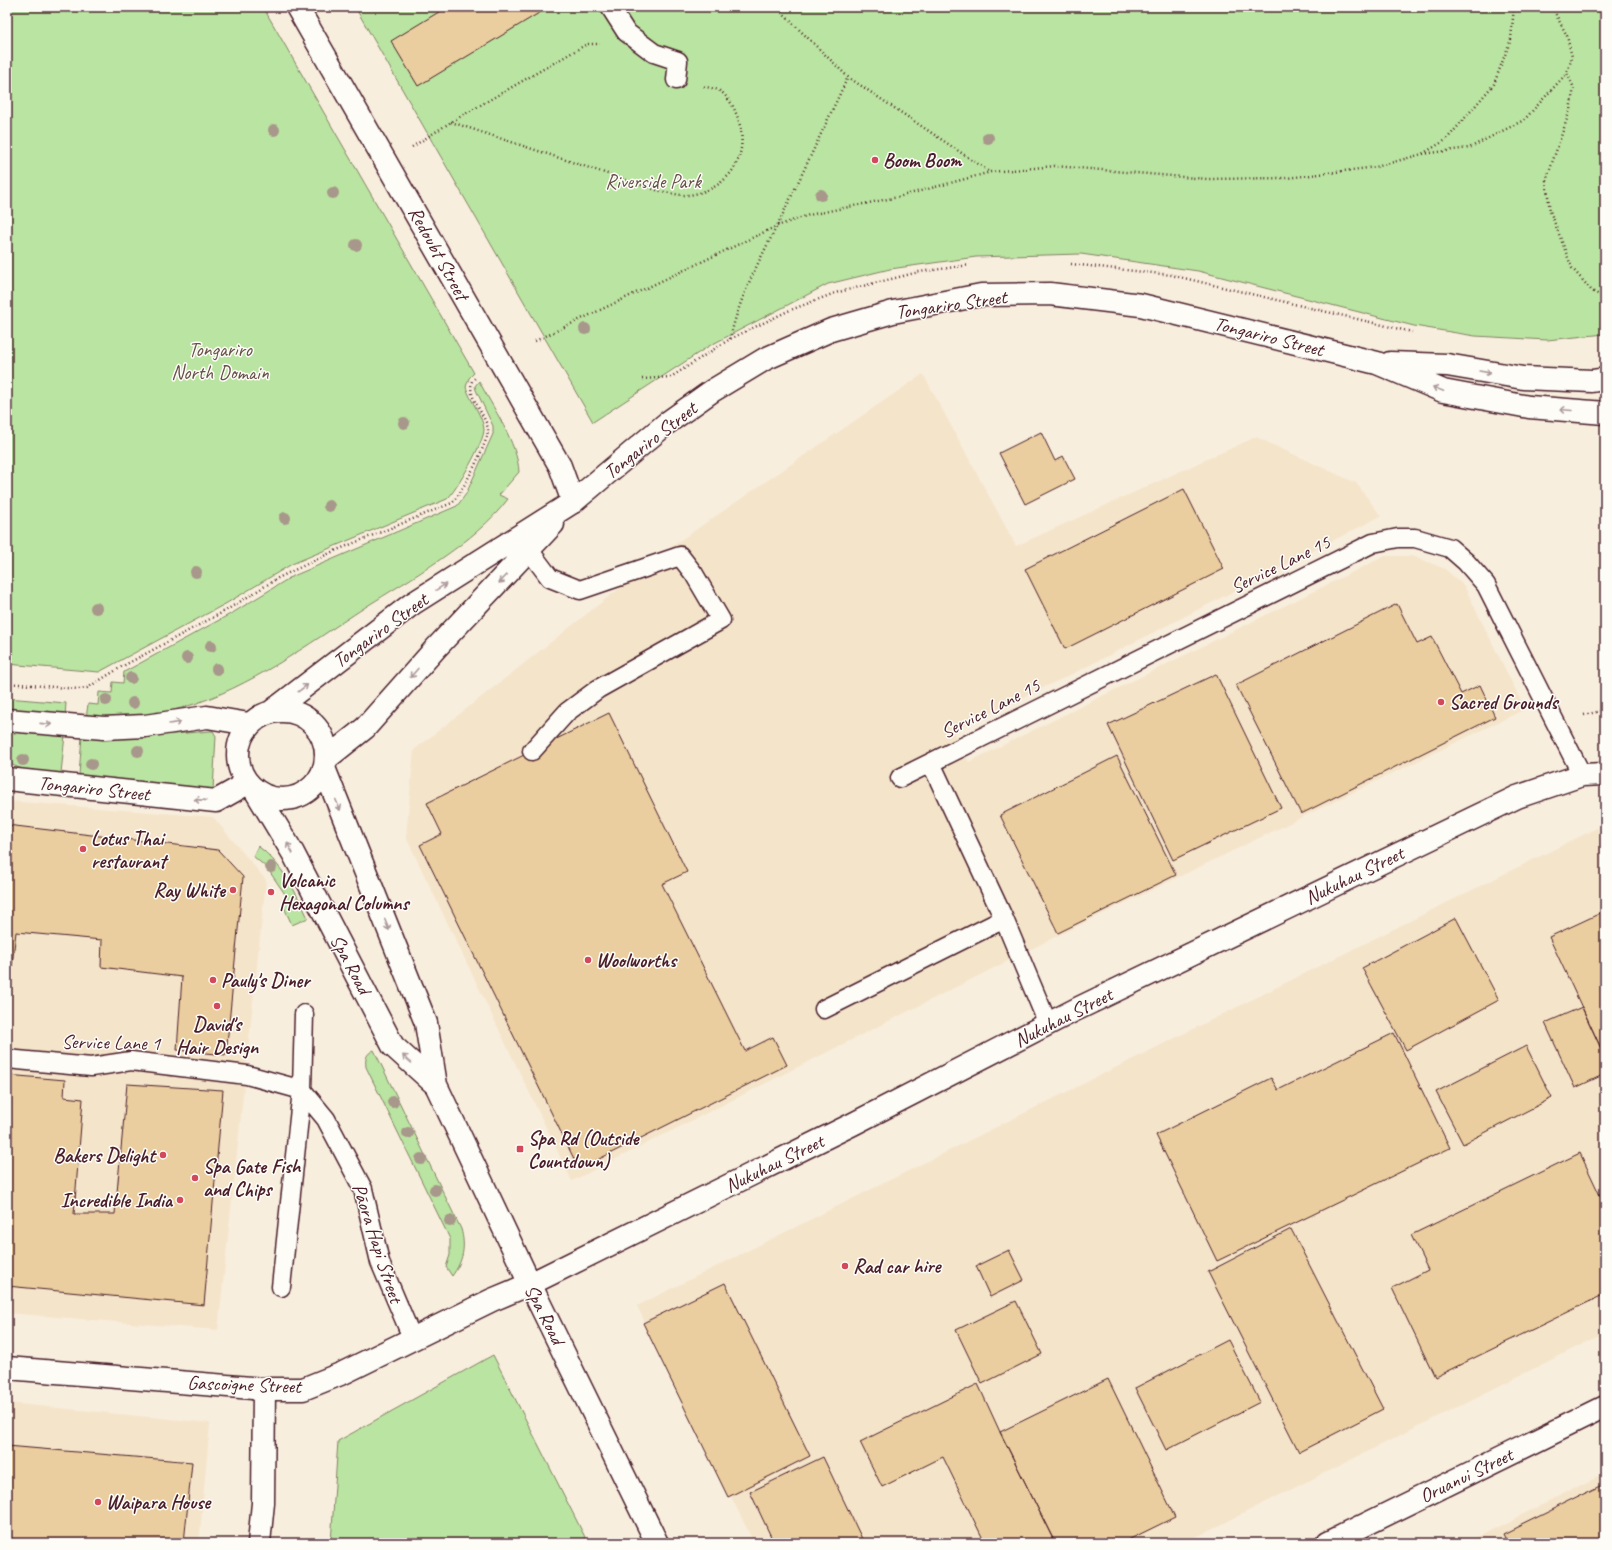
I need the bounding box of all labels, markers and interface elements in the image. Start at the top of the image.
place label: Boom Boom [883,148,963,173]
marker: Boom Boom [870,155,880,165]
park label: Riverside Park [605,169,702,194]
street label: Redoubt Street [403,202,476,307]
street label: Tongariro Street [894,284,1010,325]
street label: Tongariro Street [1212,311,1328,363]
park label: Tongariro North Domain [171,337,270,385]
one-way arrow [1478,368,1491,376]
one-way arrow [1433,385,1445,392]
street label: Tongariro Street [599,395,704,485]
one-way arrow [1560,406,1573,413]
street label: Service Lane 15 [1226,529,1335,599]
one-way arrow [498,574,508,584]
one-way arrow [435,582,447,590]
street label: Tongariro Street [328,586,435,673]
one-way arrow [409,668,418,679]
street label: Service Lane 15 [937,672,1045,744]
one-way arrow [297,684,308,692]
place label: Sacred Grounds [1449,690,1560,715]
marker: Sacred Grounds [1436,697,1446,707]
one-way arrow [168,719,181,727]
one-way arrow [39,720,52,727]
street label: Tongariro Street [37,770,153,807]
one-way arrow [194,796,207,803]
one-way arrow [335,798,343,810]
place label: Lotus Thai restaurant [91,826,169,874]
street label: Nukuhau Street [1301,840,1410,910]
one-way arrow [286,842,294,854]
marker: Lotus Thai restaurant [78,844,88,854]
place label: Volcanic Hexagonal Columns [279,868,411,916]
place label: Ray White [153,878,226,903]
marker: Ray White [228,885,238,895]
marker: Volcanic Hexagonal Columns [266,887,276,897]
one-way arrow [384,918,392,930]
street label: Spa Road [325,930,378,1001]
place label: Woolworths [596,948,678,973]
marker: Woolworths [583,955,593,965]
place label: Pauly's Diner [221,968,312,994]
marker: Pauly's Diner [208,975,218,985]
street label: Nukuhau Street [1010,981,1119,1053]
marker: David's Hair Design [212,1001,222,1011]
place label: David's Hair Design [176,1012,259,1060]
street label: Service Lane 1 [61,1029,162,1056]
one-way arrow [401,1054,412,1063]
place label: Spa Rd (Outside Countdown) [528,1126,640,1174]
street label: Nukuhau Street [721,1128,830,1198]
place label: Bakers Delight [53,1143,157,1168]
marker: Spa Rd (Outside Countdown) [515,1144,525,1154]
marker: Bakers Delight [158,1150,168,1160]
place label: Spa Gate Fish and Chips [203,1154,302,1202]
marker: Spa Gate Fish and Chips [190,1173,200,1183]
street label: Pāora Hapi Street [346,1180,409,1308]
place label: Incredible India [61,1188,174,1213]
marker: Incredible India [175,1195,185,1205]
place label: Rad car hire [853,1254,942,1279]
marker: Rad car hire [840,1261,850,1271]
street label: Spa Road [519,1280,572,1351]
street label: Gascoigne Street [187,1370,304,1399]
street label: Oruanui Street [1415,1441,1519,1509]
place label: Waipara House [106,1490,212,1515]
marker: Waipara House [93,1497,103,1507]

